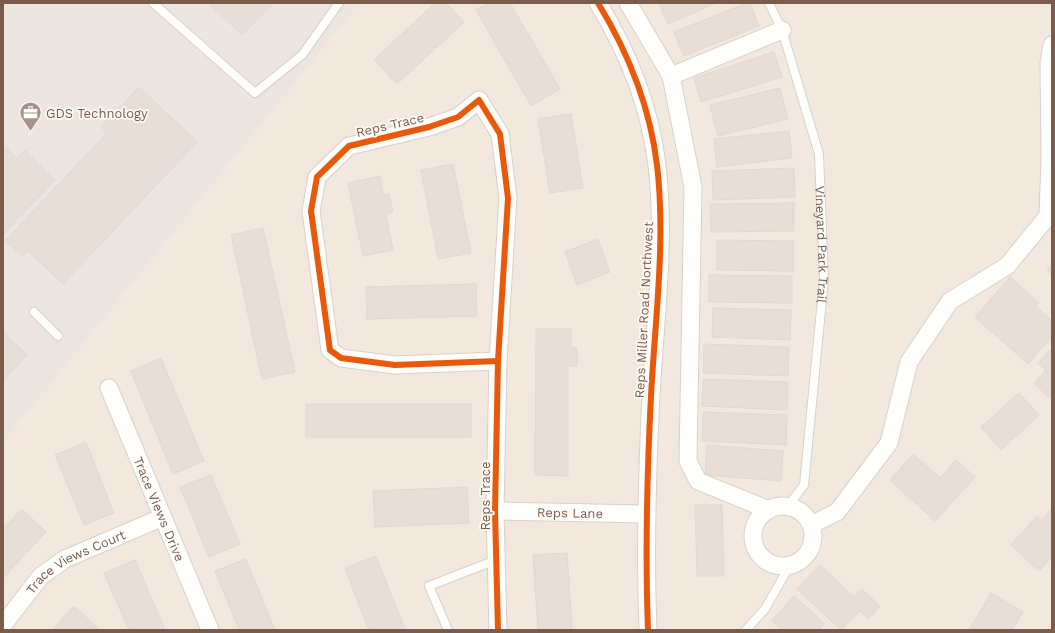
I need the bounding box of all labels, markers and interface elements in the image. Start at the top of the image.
office icon: GDS Technology [17,100,43,133]
place label: GDS Technology [46,106,148,121]
street label: Reps Trace [355,110,425,140]
street label: Vineyard Park Trail [813,186,832,304]
street label: Reps Miller Road Northwest [632,221,656,399]
street label: Trace Views Drive [131,454,188,563]
street label: Reps Trace [478,461,493,531]
street label: Reps Lane [537,504,603,521]
street label: Trace Views Court [23,526,128,597]

